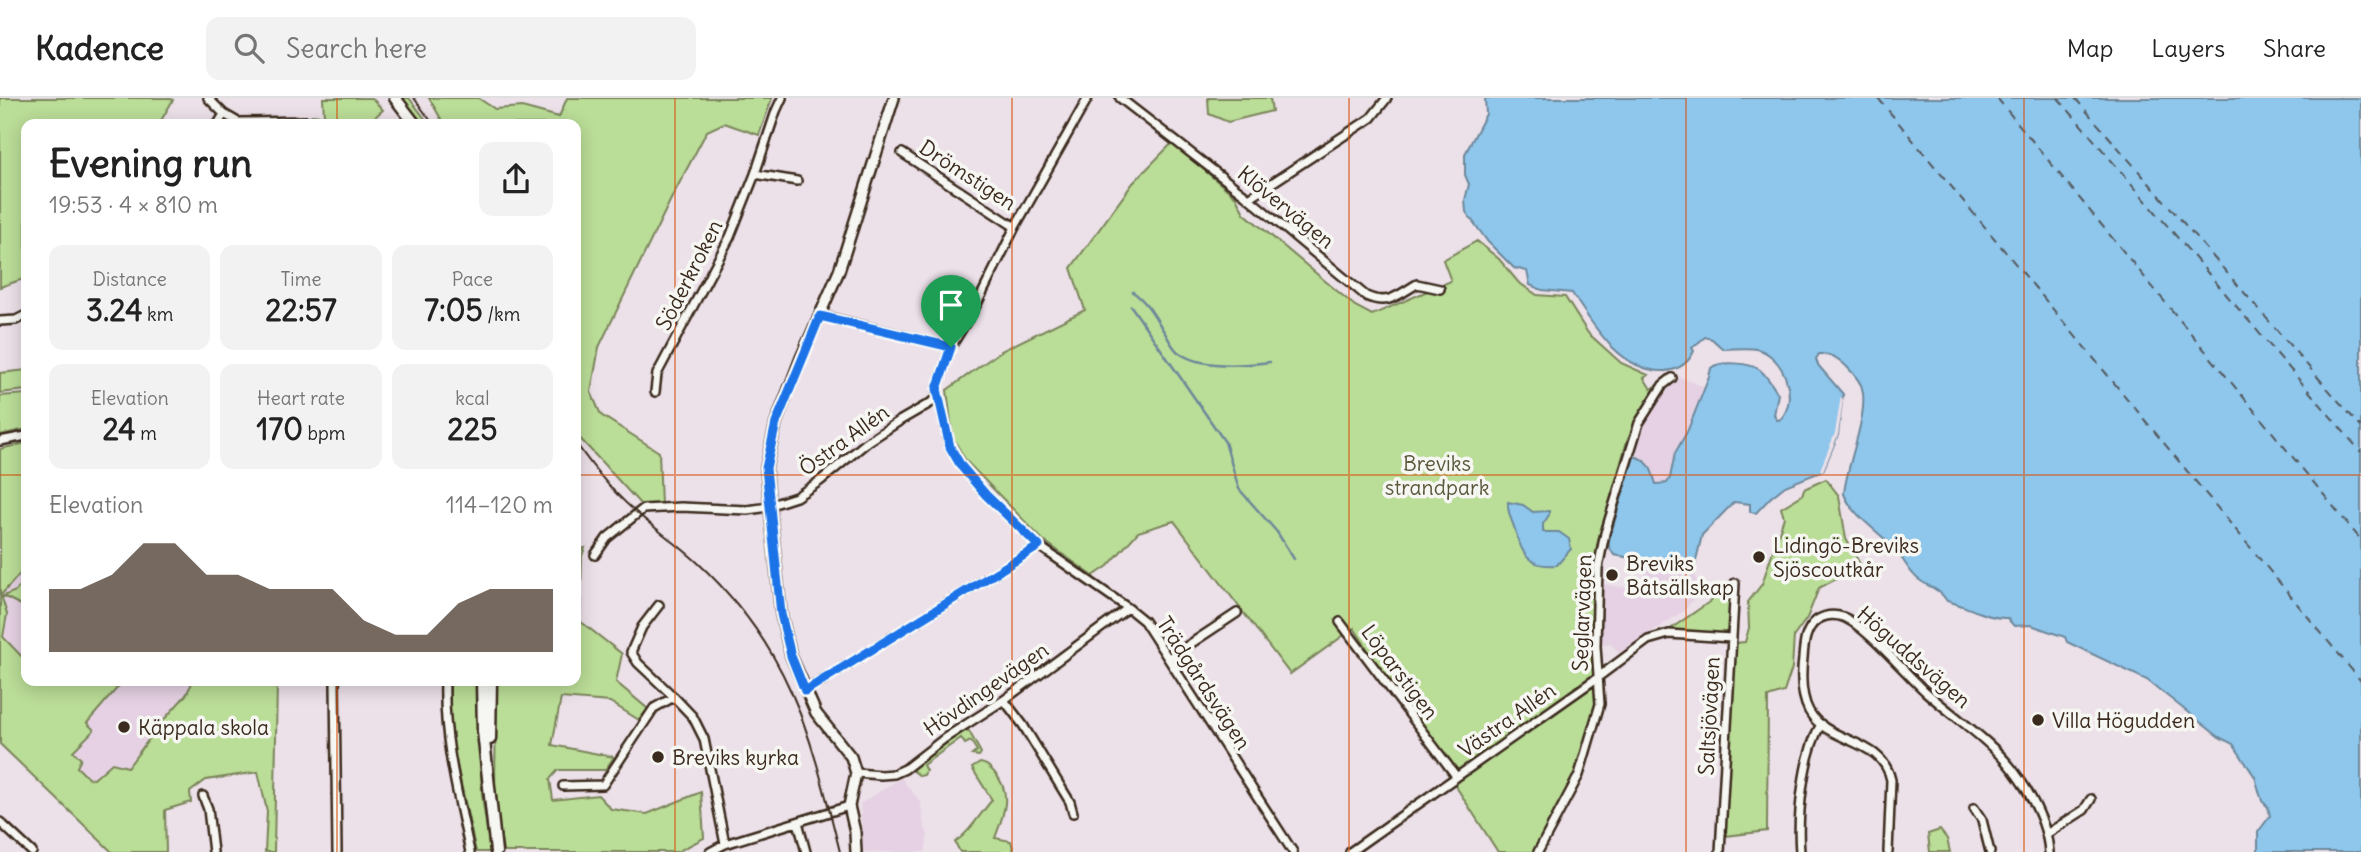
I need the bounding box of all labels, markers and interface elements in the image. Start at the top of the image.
search box [206,17,696,80]
text: Kadence [35,27,164,69]
icon: search [230,29,268,67]
text: Search here [286,32,427,65]
text: Map [2067,33,2113,63]
text: Layers [2151,33,2225,63]
text: Share [2263,33,2326,63]
street label: Drömstigen [915,134,1021,216]
text: Evening run [49,140,252,187]
button: share [479,142,553,216]
street label: Klövervägen [1232,160,1340,254]
text: 19:53 · 4 × 810 m [49,190,218,219]
street label: Söderkroken [650,215,728,335]
text: Distance [93,267,167,291]
text: Time [280,267,322,291]
text: Pace [452,267,493,291]
pin [921,275,981,347]
icon: arrive [932,286,970,324]
text: 3.24 [86,291,143,329]
text: 22:57 [265,291,337,329]
text: 7:05 [424,291,483,329]
text: km [143,302,173,326]
text: /km [483,302,520,326]
text: Elevation [91,386,169,410]
text: Heart rate [257,386,345,410]
text: kcal [455,386,489,410]
street label: Östra Allén [794,398,894,482]
text: 24 [102,410,136,448]
text: 170 [257,410,303,448]
text: 225 [447,410,497,448]
text: m [136,421,157,445]
text: bpm [303,421,345,445]
park label: Breviks strandpark [1385,450,1489,501]
text: Elevation [49,490,143,519]
text: 114–120 m [446,490,553,519]
place label: Lidingö-Breviks Sjöscoutkår [1773,532,1919,583]
marker: Lidingö-Breviks Sjöscoutkår [1751,549,1767,565]
place label: Breviks Båtsällskap [1626,550,1734,601]
street label: Seglarvägen [1566,554,1598,672]
marker: Breviks Båtsällskap [1604,567,1620,583]
street label: Höguddsvägen [1851,600,1977,714]
street label: Trädgårdsvägen [1151,611,1257,755]
street label: Löparstigen [1356,619,1444,725]
street label: Hövdingevägen [918,636,1054,742]
street label: Saltsjövägen [1692,656,1726,776]
street label: Västra Allén [1453,677,1561,763]
place label: Villa Högudden [2052,707,2195,734]
marker: Villa Högudden [2030,712,2046,728]
place label: Käppala skola [138,714,269,741]
marker: Käppala skola [116,719,132,735]
place label: Breviks kyrka [672,744,799,771]
marker: Breviks kyrka [650,749,666,765]

